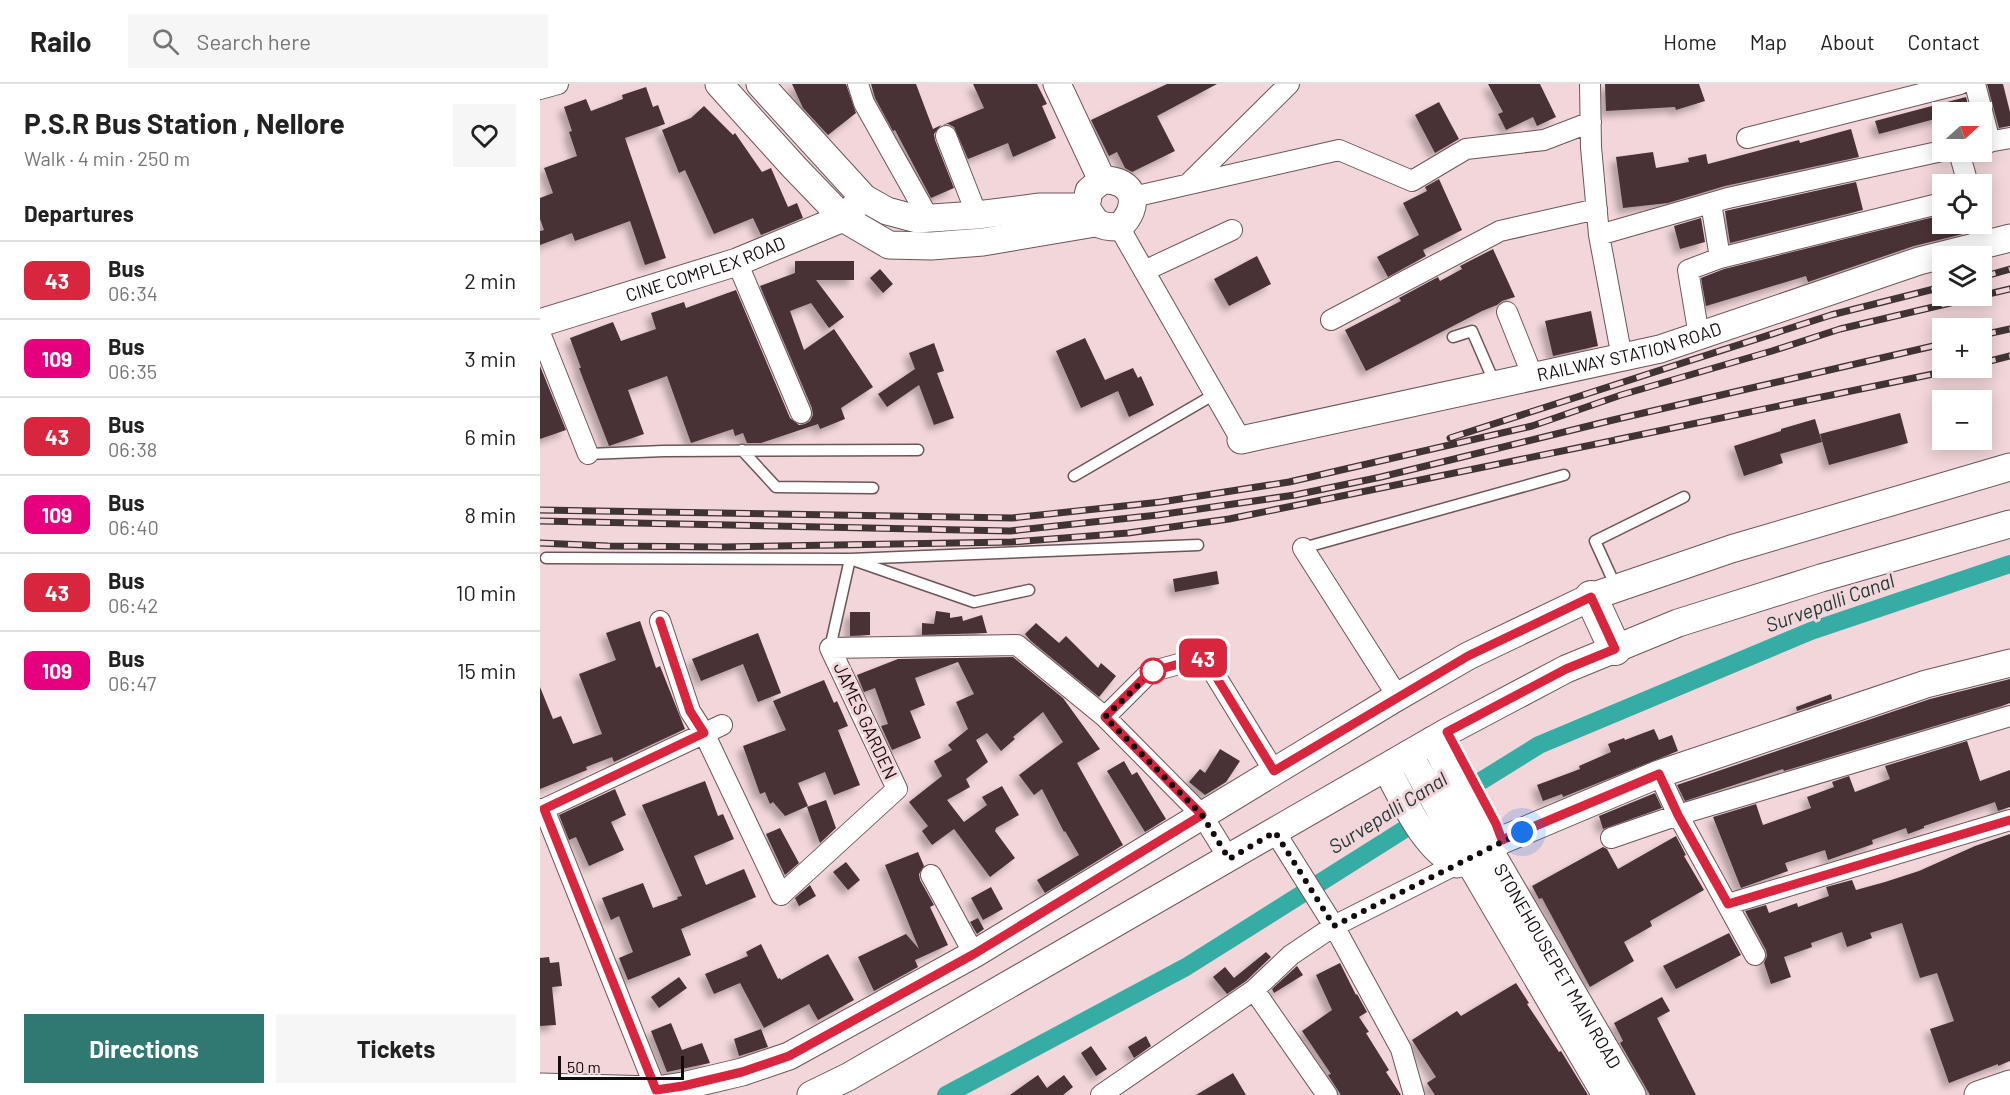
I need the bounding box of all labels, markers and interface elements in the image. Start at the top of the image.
search box [128,14,548,68]
text: Railo [30,24,92,58]
icon: search [149,25,182,58]
text: Search here [197,28,311,54]
text: Home [1663,29,1717,54]
text: Map [1750,29,1787,54]
text: About [1820,29,1875,54]
text: Contact [1908,29,1980,54]
north arrow [1932,102,1992,162]
map controls [1932,102,1992,450]
button: heart [453,104,516,167]
text: P.S.R Bus Station , Nellore [24,106,345,140]
text: Walk · 4 min · 250 m [24,146,190,170]
button: locate [1932,174,1992,234]
text: Departures [24,200,134,226]
street label: CINE COMPLEX ROAD [623,231,788,306]
button: layers [1932,246,1992,306]
text: Bus [108,255,145,281]
text: 2 min [464,267,516,293]
text: 43 [45,268,69,293]
text: 06:34 [108,281,158,305]
street label: RAILWAY STATION ROAD [1535,317,1724,385]
button: + [1932,318,1992,378]
text: Bus [108,333,145,359]
text: 3 min [465,345,516,371]
text: 109 [42,346,72,371]
text: 06:35 [108,359,157,383]
button: − [1932,390,1992,450]
text: Bus [108,411,145,437]
text: 6 min [465,423,516,449]
text: 43 [45,424,69,449]
text: 06:38 [108,437,157,461]
text: Bus [108,489,145,515]
text: 8 min [464,501,516,527]
text: 109 [42,502,72,527]
text: 06:40 [108,515,159,539]
text: Bus [108,567,145,593]
water label: Survepalli Canal [1762,567,1898,636]
text: 10 min [456,579,516,605]
text: 43 [45,580,69,605]
text: 06:42 [108,593,158,617]
line badge: 43 [1176,638,1230,678]
text: Bus [108,645,145,671]
text: 43 [1191,646,1215,671]
text: 15 min [457,657,516,683]
text: 109 [42,658,72,683]
unlabelled marker [1140,658,1166,684]
street label: JAMES GARDEN [829,659,903,782]
text: 06:47 [108,671,156,695]
water label: Survepalli Canal [1324,766,1452,858]
your location [1507,817,1537,847]
street label: STONEHOUSEPET MAIN ROAD [1489,859,1626,1072]
button: Directions [24,1014,264,1083]
button: Tickets [276,1014,516,1083]
scale bar [558,1053,684,1080]
text: 50 m [567,1057,601,1076]

